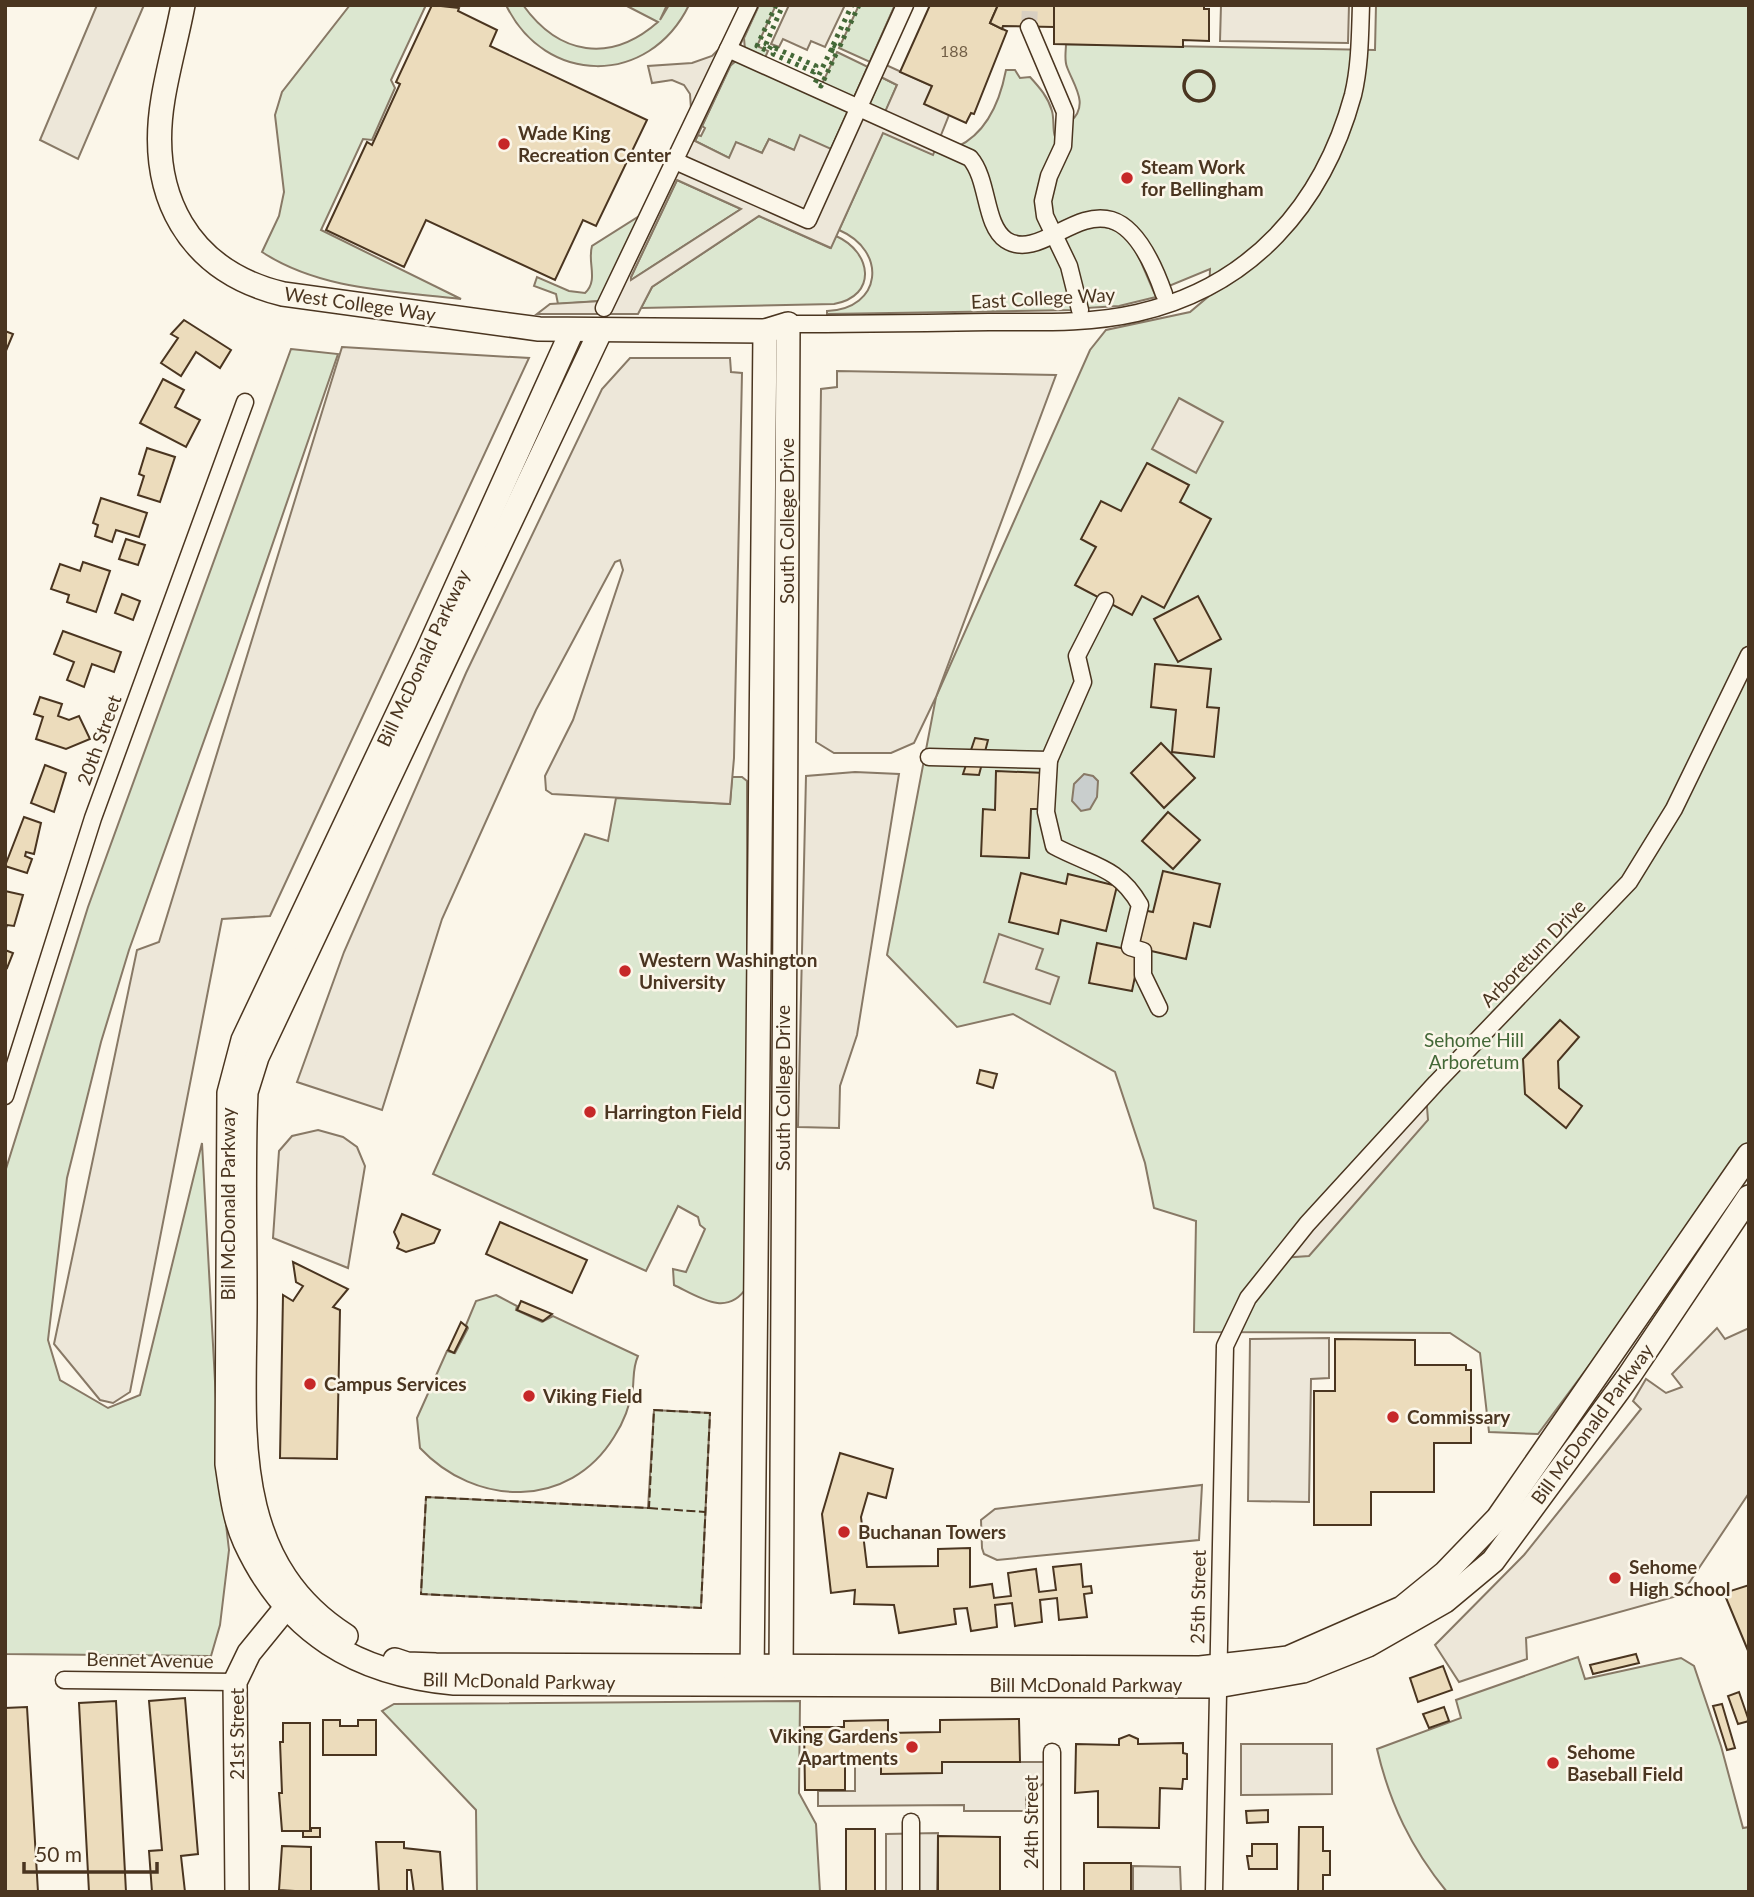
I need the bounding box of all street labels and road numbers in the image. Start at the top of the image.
street label: West College Way [283,281,438,326]
street label: East College Way [970,282,1116,313]
street label: South College Drive [775,438,798,604]
street label: Bill McDonald Parkway [371,565,474,750]
street label: 20th Street [72,691,126,788]
street label: Arboretum Drive [1475,894,1590,1011]
street label: South College Drive [771,1005,794,1171]
street label: Bill McDonald Parkway [216,1107,239,1300]
street label: Bill McDonald Parkway [1526,1339,1658,1508]
street label: 25th Street [1185,1549,1210,1644]
street label: Bennet Avenue [86,1647,214,1672]
street label: Bill McDonald Parkway [422,1667,616,1694]
street label: Bill McDonald Parkway [990,1673,1183,1696]
street label: 21st Street [225,1688,248,1780]
street label: 24th Street [1019,1775,1042,1869]

